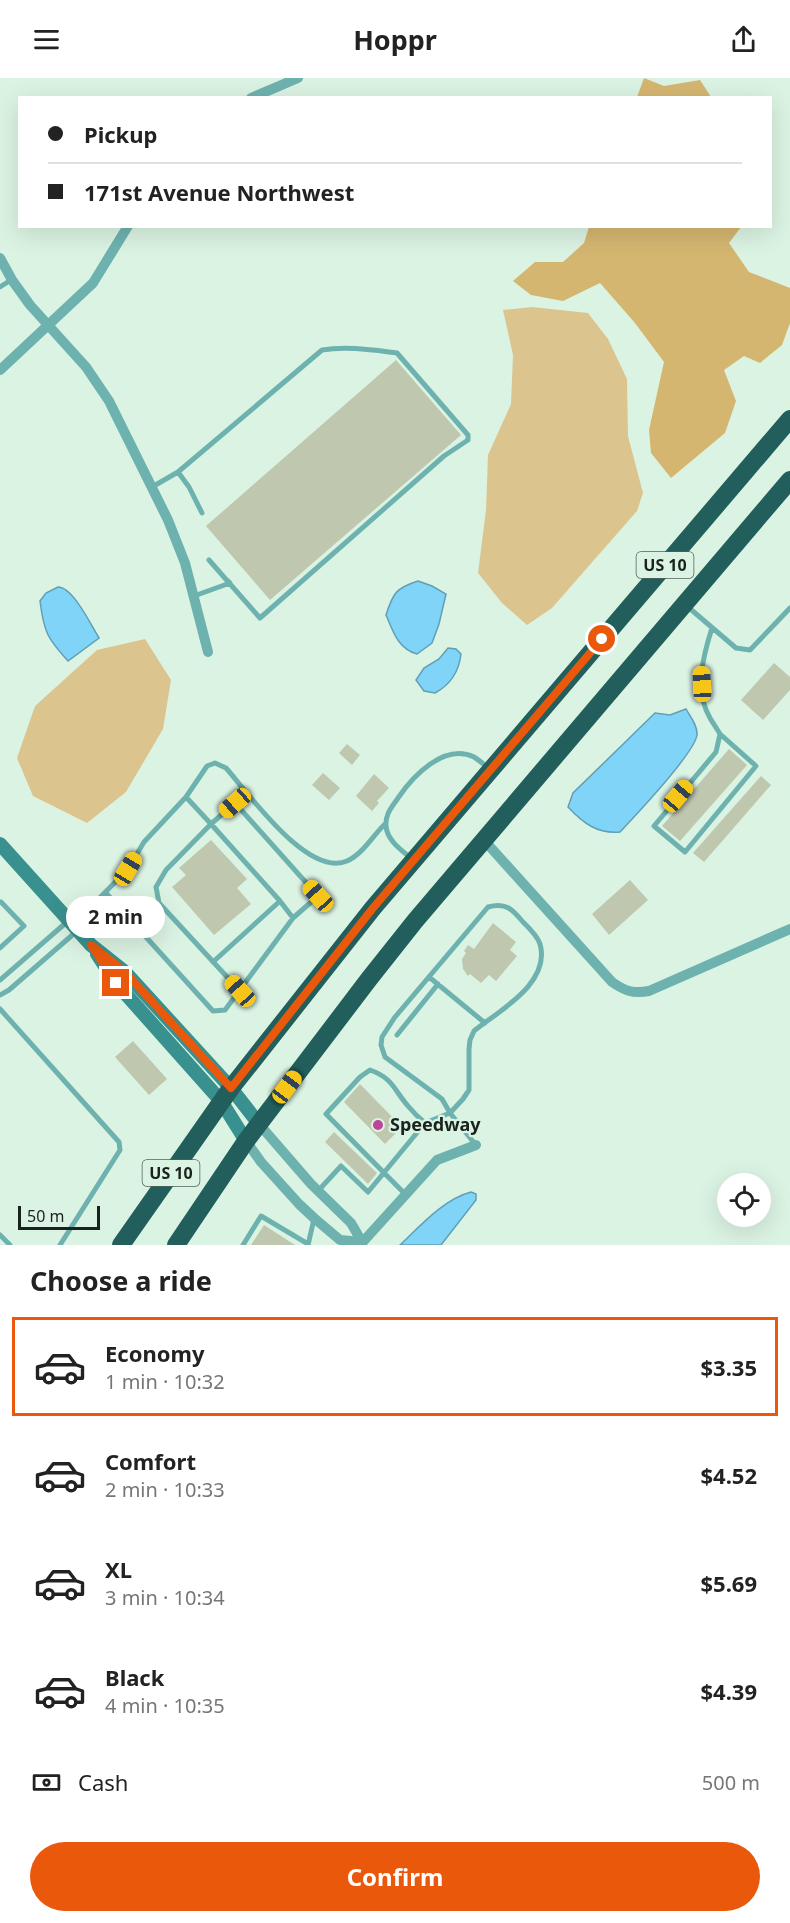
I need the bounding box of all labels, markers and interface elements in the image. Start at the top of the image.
text: Hoppr [353,21,437,58]
icon: menu [30,23,63,56]
icon: share [727,23,760,56]
text: Pickup [84,119,157,149]
text: 171st Avenue Northwest [84,177,354,207]
road number: US 10 [636,552,694,578]
route start [588,625,615,652]
car [692,666,712,702]
car [660,776,696,816]
car [216,784,254,822]
car [111,849,145,889]
car [299,877,337,915]
callout: 2 min [66,896,166,938]
text: 2 min [88,903,143,930]
route end [102,969,129,996]
car [221,972,259,1010]
car [269,1067,305,1107]
place label: Speedway [390,1112,481,1136]
marker: Speedway [371,1118,385,1132]
road number: US 10 [142,1160,200,1186]
map controls [717,1173,771,1227]
button: locate [717,1173,771,1227]
scale bar [18,1203,100,1230]
text: 50 m [27,1205,64,1227]
text: Choose a ride [30,1262,212,1299]
text: Economy [105,1338,204,1368]
icon: car [33,1340,87,1394]
text: $3.35 [700,1352,757,1382]
text: 1 min · 10:32 [105,1368,225,1395]
text: Comfort [105,1446,196,1476]
icon: car [33,1448,87,1502]
text: $4.52 [700,1460,757,1490]
text: 2 min · 10:33 [105,1476,225,1503]
text: XL [105,1554,132,1584]
icon: car [33,1556,87,1610]
text: $5.69 [700,1568,757,1598]
text: 3 min · 10:34 [105,1584,225,1611]
text: Black [105,1662,164,1692]
icon: car [33,1664,87,1718]
text: $4.39 [700,1676,757,1706]
text: 4 min · 10:35 [105,1692,225,1719]
icon: cash [30,1766,63,1799]
text: Cash [78,1767,128,1797]
text: 500 m [702,1769,760,1796]
button: Confirm [30,1842,760,1911]

